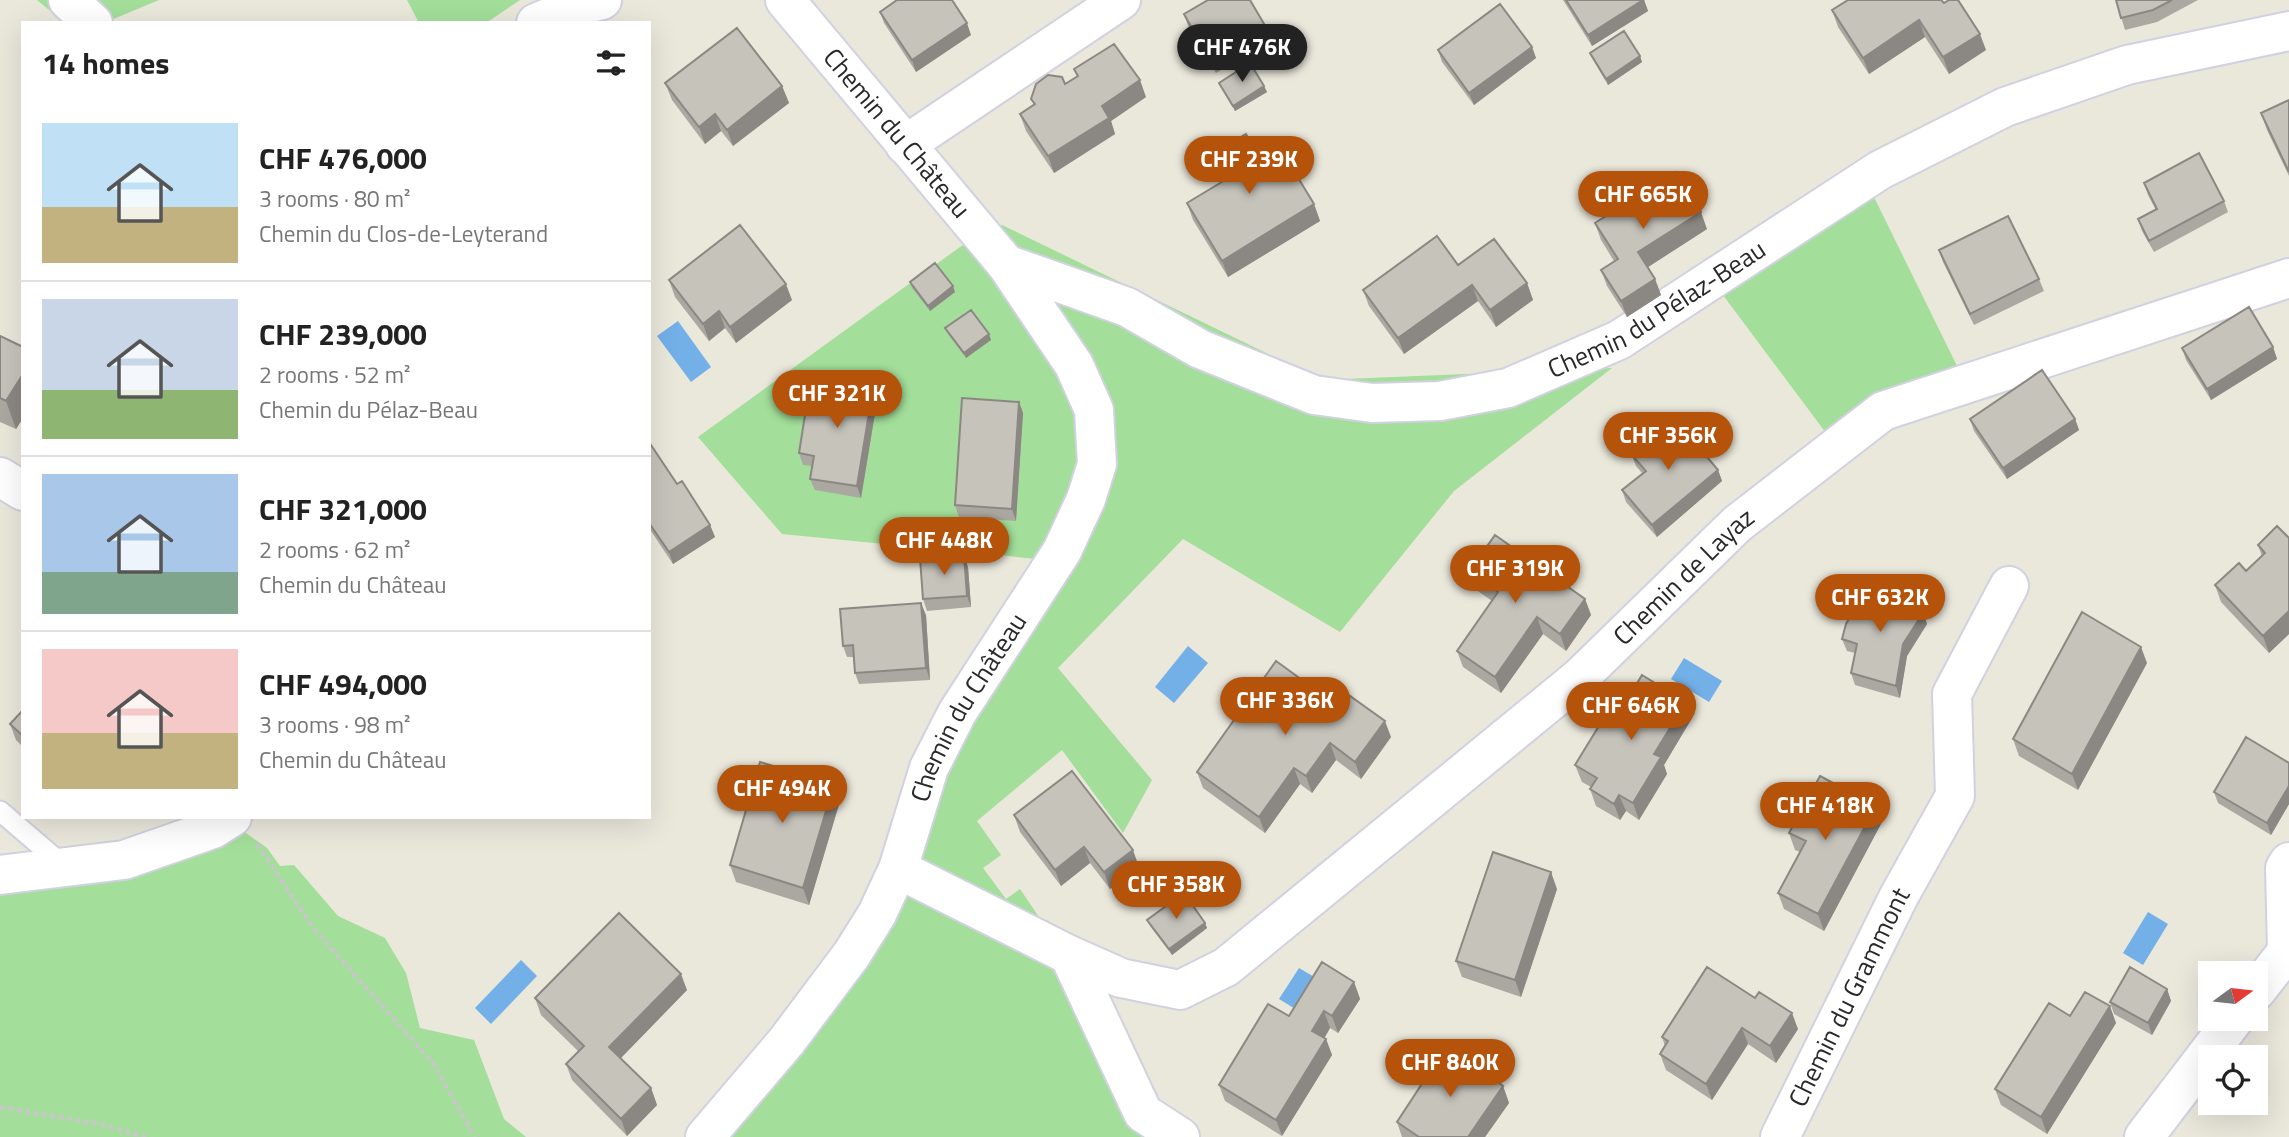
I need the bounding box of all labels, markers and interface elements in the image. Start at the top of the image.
pin: CHF 476K [1170,24,1314,84]
text: CHF 476K [1193,29,1291,64]
street label: Chemin du Château [814,39,980,226]
text: 14 homes [42,40,169,86]
icon: filters [592,44,630,82]
text: CHF 476,000 [259,135,427,181]
pin: CHF 239K [1177,136,1321,196]
text: CHF 239K [1200,141,1298,176]
icon: home [98,151,182,235]
pin: CHF 665K [1571,172,1715,231]
text: CHF 665K [1594,176,1692,211]
text: 3 rooms · 80 m² [259,181,410,216]
text: Chemin du Clos-de-Leyterand [259,216,548,251]
street label: Chemin du Pélaz-Beau [1541,230,1773,388]
text: CHF 239,000 [259,311,427,357]
icon: home [98,327,182,411]
text: 2 rooms · 52 m² [259,357,410,392]
pin: CHF 321K [765,370,909,430]
text: CHF 321K [788,375,886,410]
text: Chemin du Pélaz-Beau [259,392,478,427]
pin: CHF 356K [1596,412,1740,472]
text: CHF 356K [1619,417,1717,452]
text: CHF 321,000 [259,486,427,532]
street label: Chemin de Layaz [1604,498,1762,654]
icon: home [98,502,182,586]
pin: CHF 448K [872,518,1016,577]
text: CHF 448K [895,522,993,557]
text: 2 rooms · 62 m² [259,532,410,567]
pin: CHF 319K [1443,546,1587,605]
text: CHF 319K [1466,550,1564,585]
text: Chemin du Château [259,567,446,602]
pin: CHF 632K [1808,574,1952,634]
text: CHF 632K [1831,579,1929,614]
street label: Chemin du Château [900,605,1036,806]
text: CHF 494,000 [259,661,427,707]
icon: home [98,677,182,761]
pin: CHF 336K [1213,678,1357,737]
text: CHF 336K [1236,682,1334,717]
pin: CHF 646K [1559,682,1703,742]
text: CHF 646K [1582,687,1680,722]
text: 3 rooms · 98 m² [259,707,410,742]
text: Chemin du Château [259,742,446,777]
pin: CHF 494K [710,766,854,825]
text: CHF 494K [733,770,831,805]
pin: CHF 418K [1753,782,1897,842]
text: CHF 418K [1776,787,1874,822]
pin: CHF 358K [1104,862,1248,921]
text: CHF 358K [1127,866,1225,901]
street label: Chemin du Grammont [1778,880,1919,1113]
north arrow [2198,961,2268,1031]
map controls [2198,961,2268,1115]
pin: CHF 840K [1378,1040,1522,1099]
text: CHF 840K [1401,1044,1499,1079]
button: locate [2198,1045,2268,1115]

